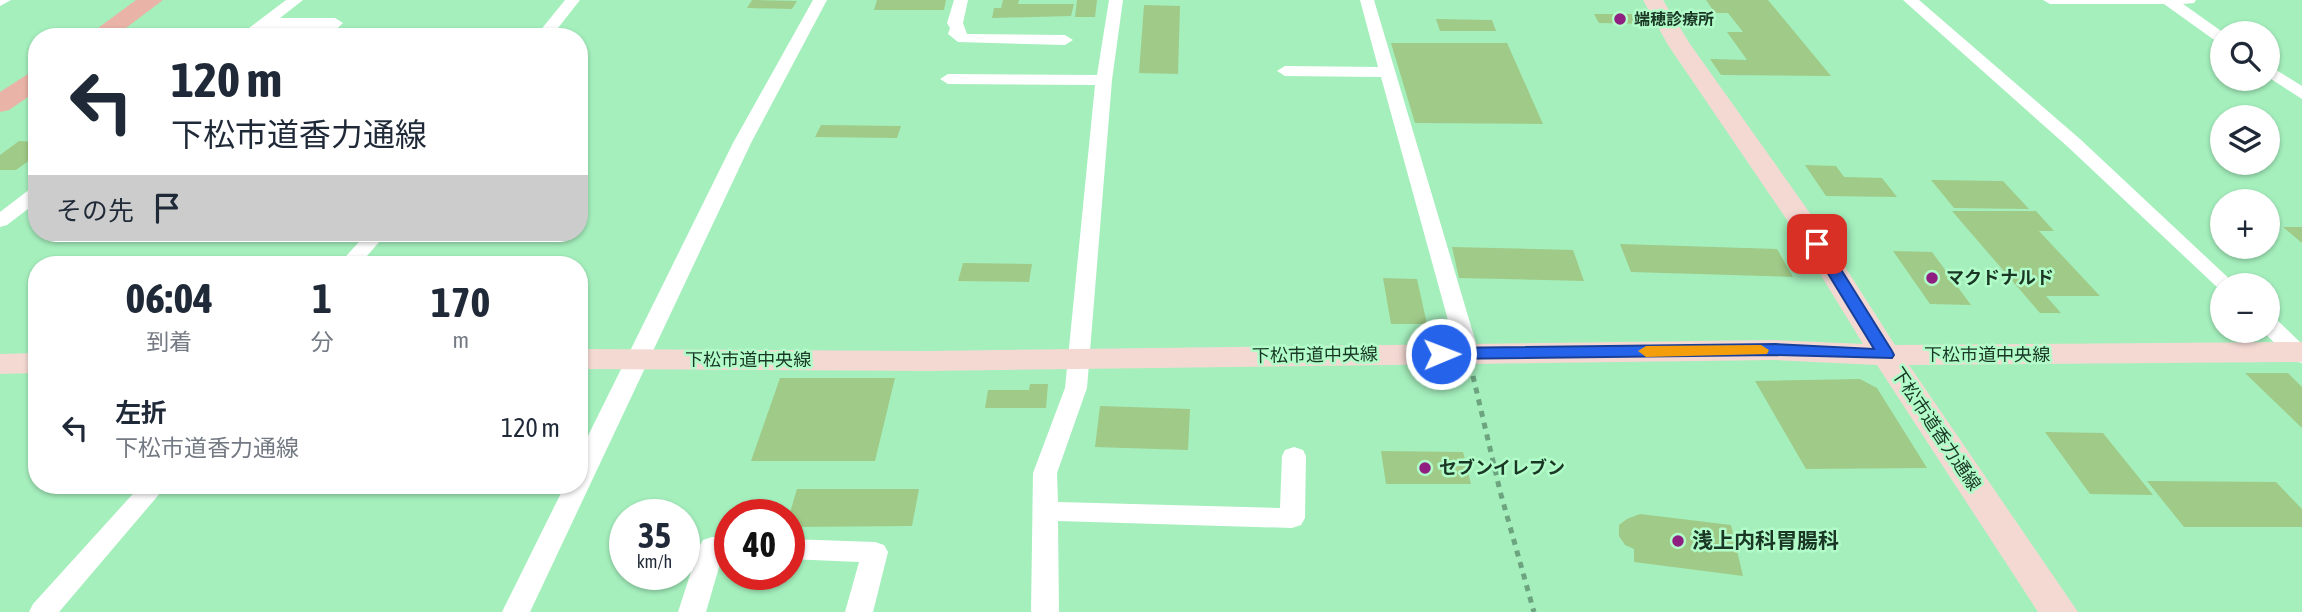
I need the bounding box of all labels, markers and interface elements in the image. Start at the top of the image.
place label: 端穂診療所 [1634,10,1714,28]
marker: 端穂診療所 [1612,11,1628,27]
map controls [2210,21,2280,343]
button: search [2210,21,2280,91]
text: 120 m [171,51,282,107]
icon: left [56,56,147,147]
button: layers [2210,105,2280,175]
text: 下松市道香力通線 [171,116,427,153]
icon: arrive [148,189,186,227]
button: + [2210,189,2280,259]
text: その先 [56,196,134,226]
pin [1787,214,1847,274]
icon: arrive [1798,225,1836,263]
place label: マクドナルド [1946,267,2054,288]
marker: マクドナルド [1924,270,1940,286]
button: − [2210,273,2280,343]
text: 06:04 [126,274,213,322]
text: 1 [312,274,332,322]
text: 170 [431,278,490,326]
position arrow [1404,317,1478,391]
text: m [452,327,469,353]
text: 到着 [146,329,192,355]
text: 分 [311,329,334,355]
street label: 下松市道中央線 [1252,343,1378,366]
street label: 下松市道中央線 [1924,344,2050,365]
street label: 下松市道中央線 [685,349,811,370]
street label: 下松市道香力通線 [1887,363,1985,494]
text: 左折 [115,398,167,428]
icon: left [56,409,94,447]
text: 120 m [501,413,560,443]
text: 下松市道香力通線 [115,435,299,461]
place label: セブンイレブン [1439,457,1565,478]
marker: セブンイレブン [1417,460,1433,476]
speed limit sign: 40 [714,499,805,590]
text: 35 [638,515,671,555]
place label: 浅上内科胃腸科 [1692,528,1839,552]
marker: 浅上内科胃腸科 [1670,533,1686,549]
text: km/h [637,551,672,572]

